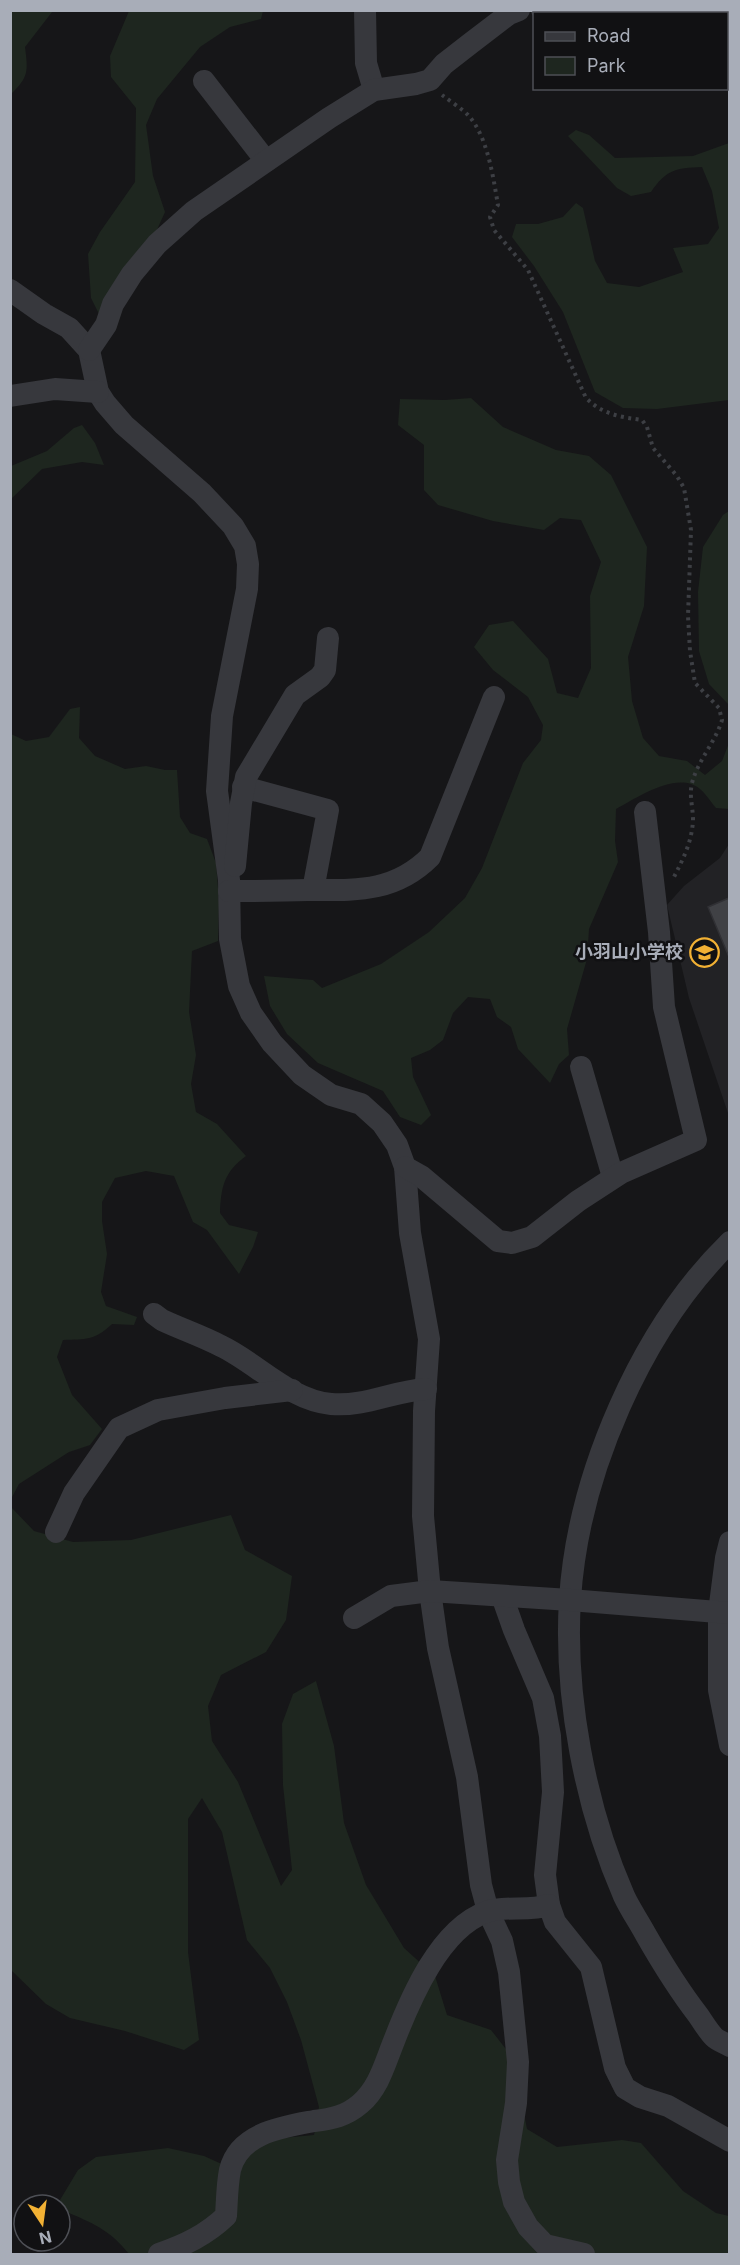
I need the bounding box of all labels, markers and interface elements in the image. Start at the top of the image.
legend [533,12,728,90]
text: Road [587,25,630,46]
text: Park [587,55,626,76]
school or university icon: 小羽山小学校 [688,936,720,968]
place label: 小羽山小学校 [575,941,683,962]
north arrow [12,2193,72,2253]
text: N [37,2226,54,2249]

